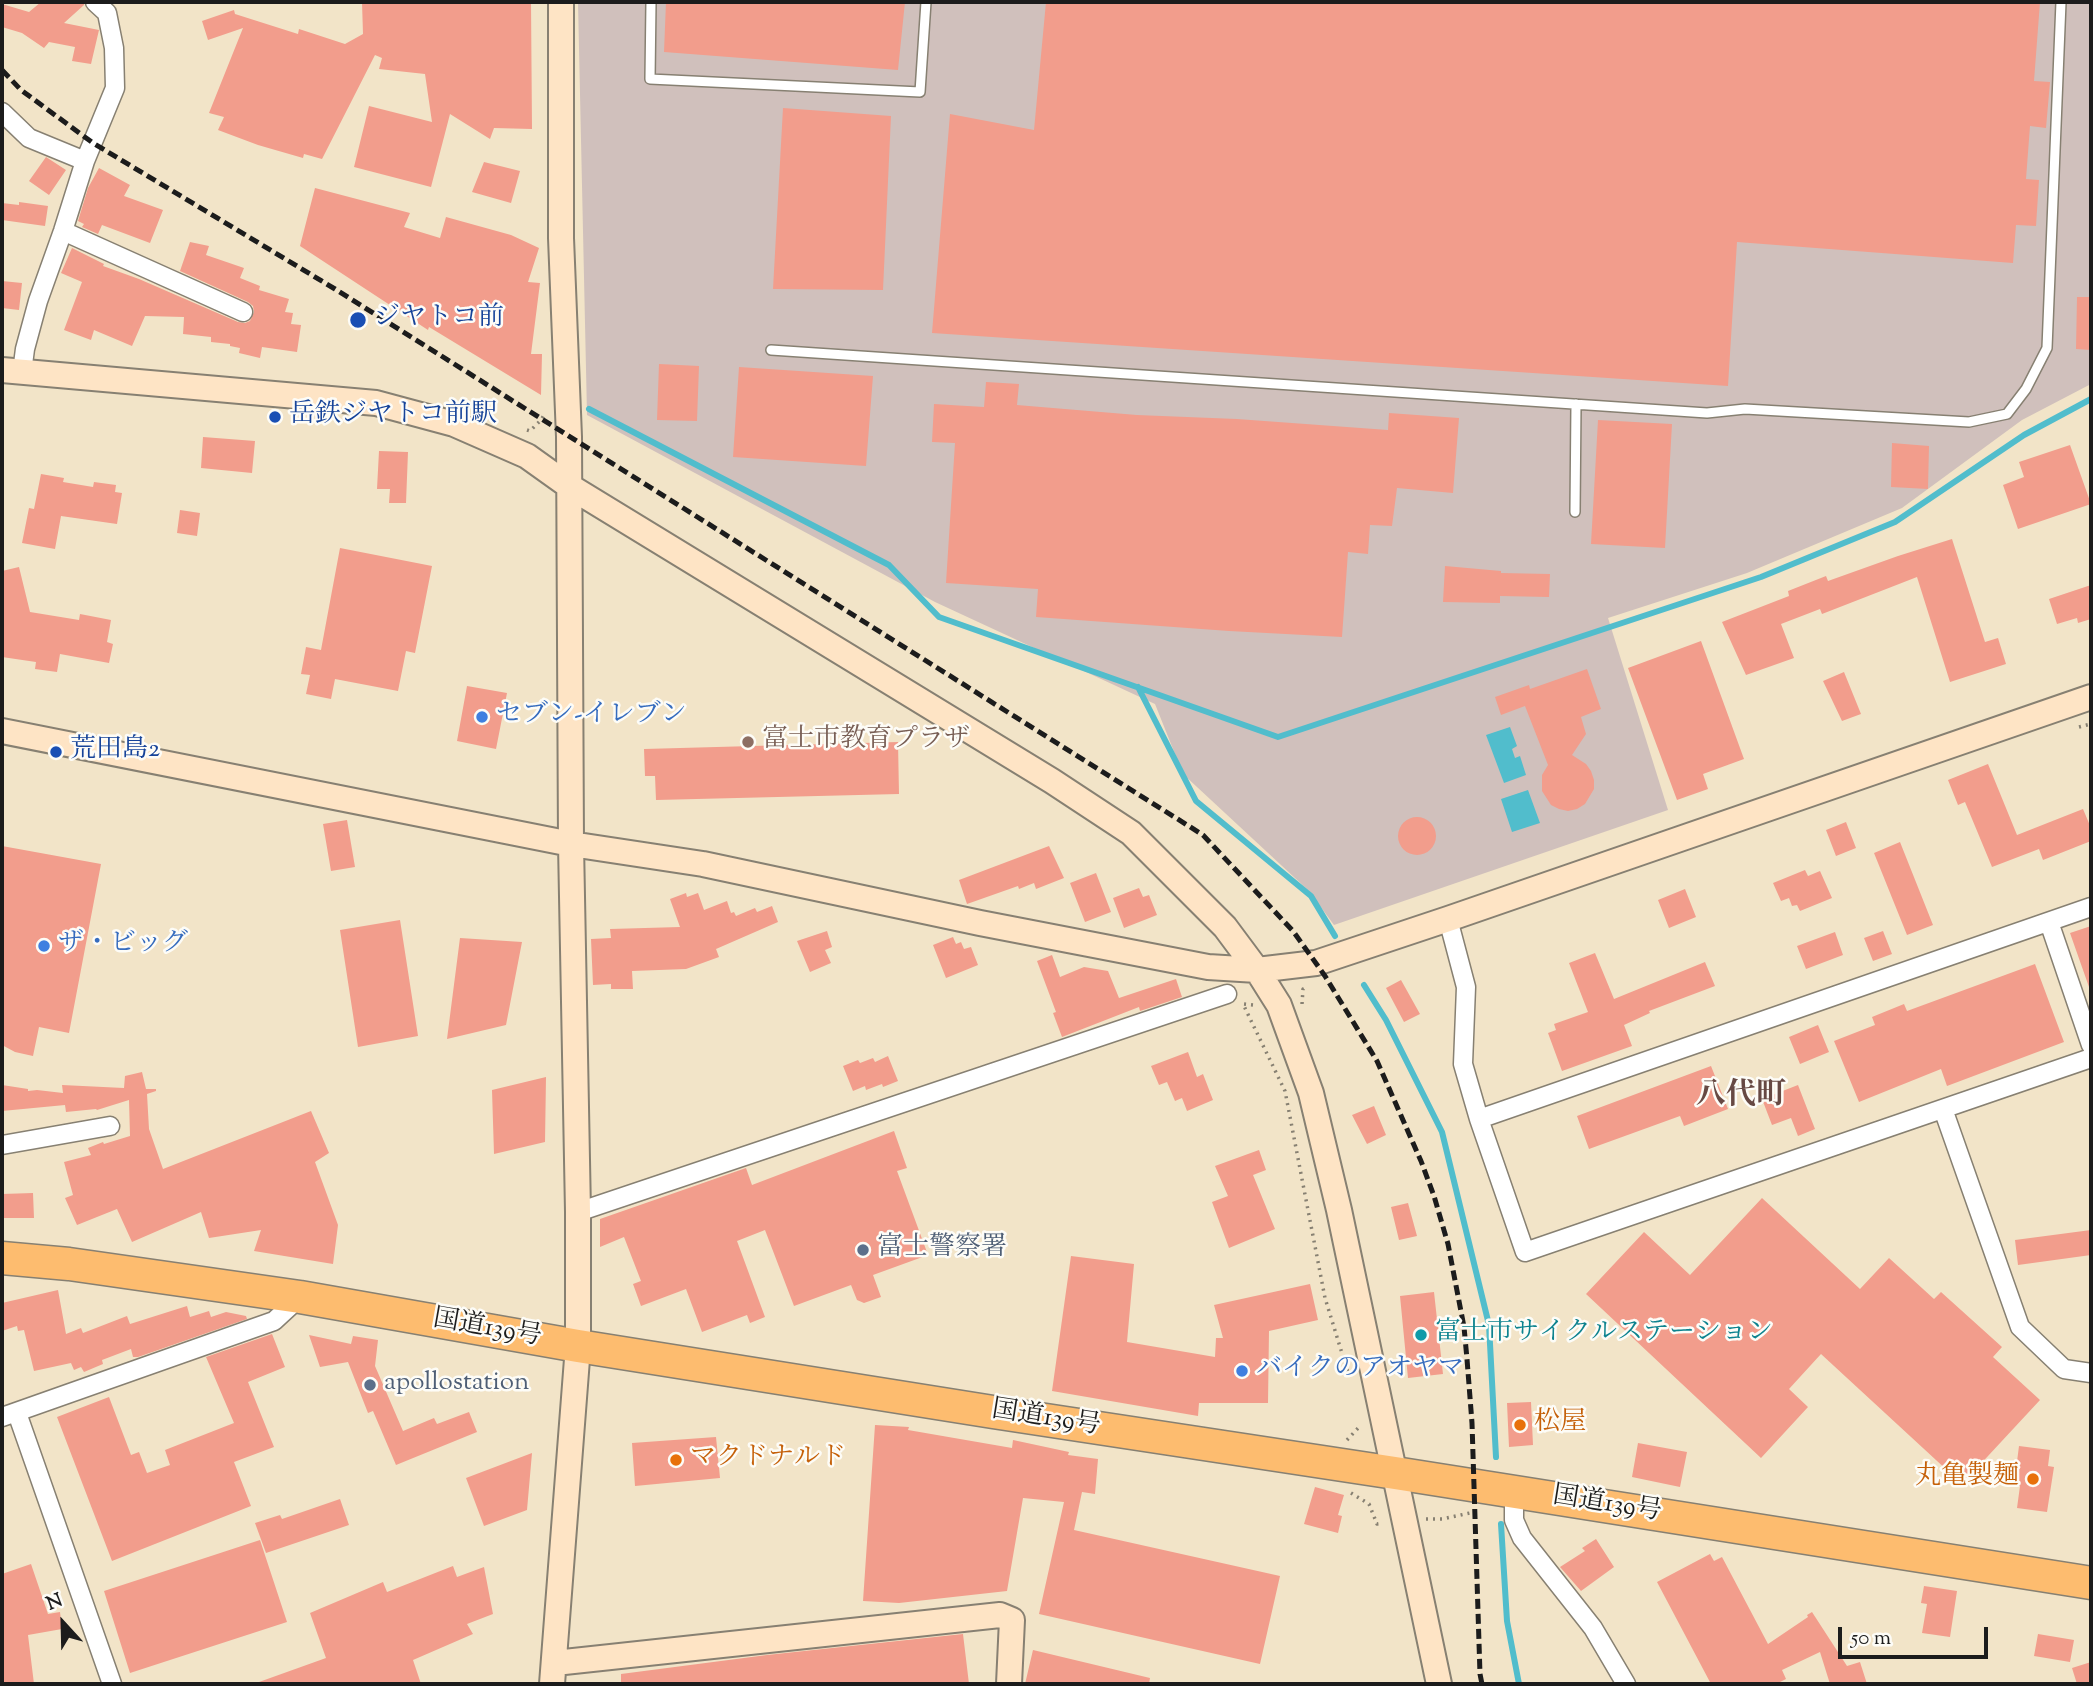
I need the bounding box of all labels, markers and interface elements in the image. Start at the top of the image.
place label: ジヤトコ前 [374,304,504,336]
marker: ジヤトコ前 [348,310,368,330]
place label: 岳鉄ジヤトコ前駅 [289,401,497,433]
marker: 岳鉄ジヤトコ前駅 [267,409,283,425]
place label: セブン-イレブン [496,701,687,733]
marker: セブン-イレブン [474,709,490,725]
place label: 富士市教育プラザ [762,726,970,758]
marker: 富士市教育プラザ [740,734,756,750]
place label: 荒田島2 [70,736,160,768]
marker: 荒田島2 [48,744,64,760]
place label: ザ・ビッグ [58,930,188,962]
marker: ザ・ビッグ [36,938,52,954]
district label: 八代町 [1696,1080,1786,1116]
place label: 富士警察署 [877,1234,1007,1266]
marker: 富士警察署 [855,1242,871,1258]
street label: 国道139号 [430,1305,544,1355]
place label: 富士市サイクルステーション [1435,1319,1773,1351]
marker: 富士市サイクルステーション [1413,1327,1429,1343]
place label: バイクのアオヤマ [1256,1355,1464,1387]
marker: バイクのアオヤマ [1234,1363,1250,1379]
place label: apollostation [384,1369,529,1401]
marker: apollostation [362,1377,378,1393]
street label: 国道139号 [989,1396,1103,1444]
place label: 松屋 [1534,1409,1586,1441]
marker: 松屋 [1512,1417,1528,1433]
place label: マクドナルド [690,1444,846,1476]
marker: マクドナルド [668,1452,684,1468]
place label: 丸亀製麺 [1915,1463,2019,1495]
marker: 丸亀製麺 [2025,1471,2041,1487]
street label: 国道139号 [1550,1482,1664,1530]
north arrow [28,1588,98,1658]
text: N [43,1588,67,1618]
scale bar [1841,1612,1992,1656]
text: 50 m [1851,1624,1891,1654]

